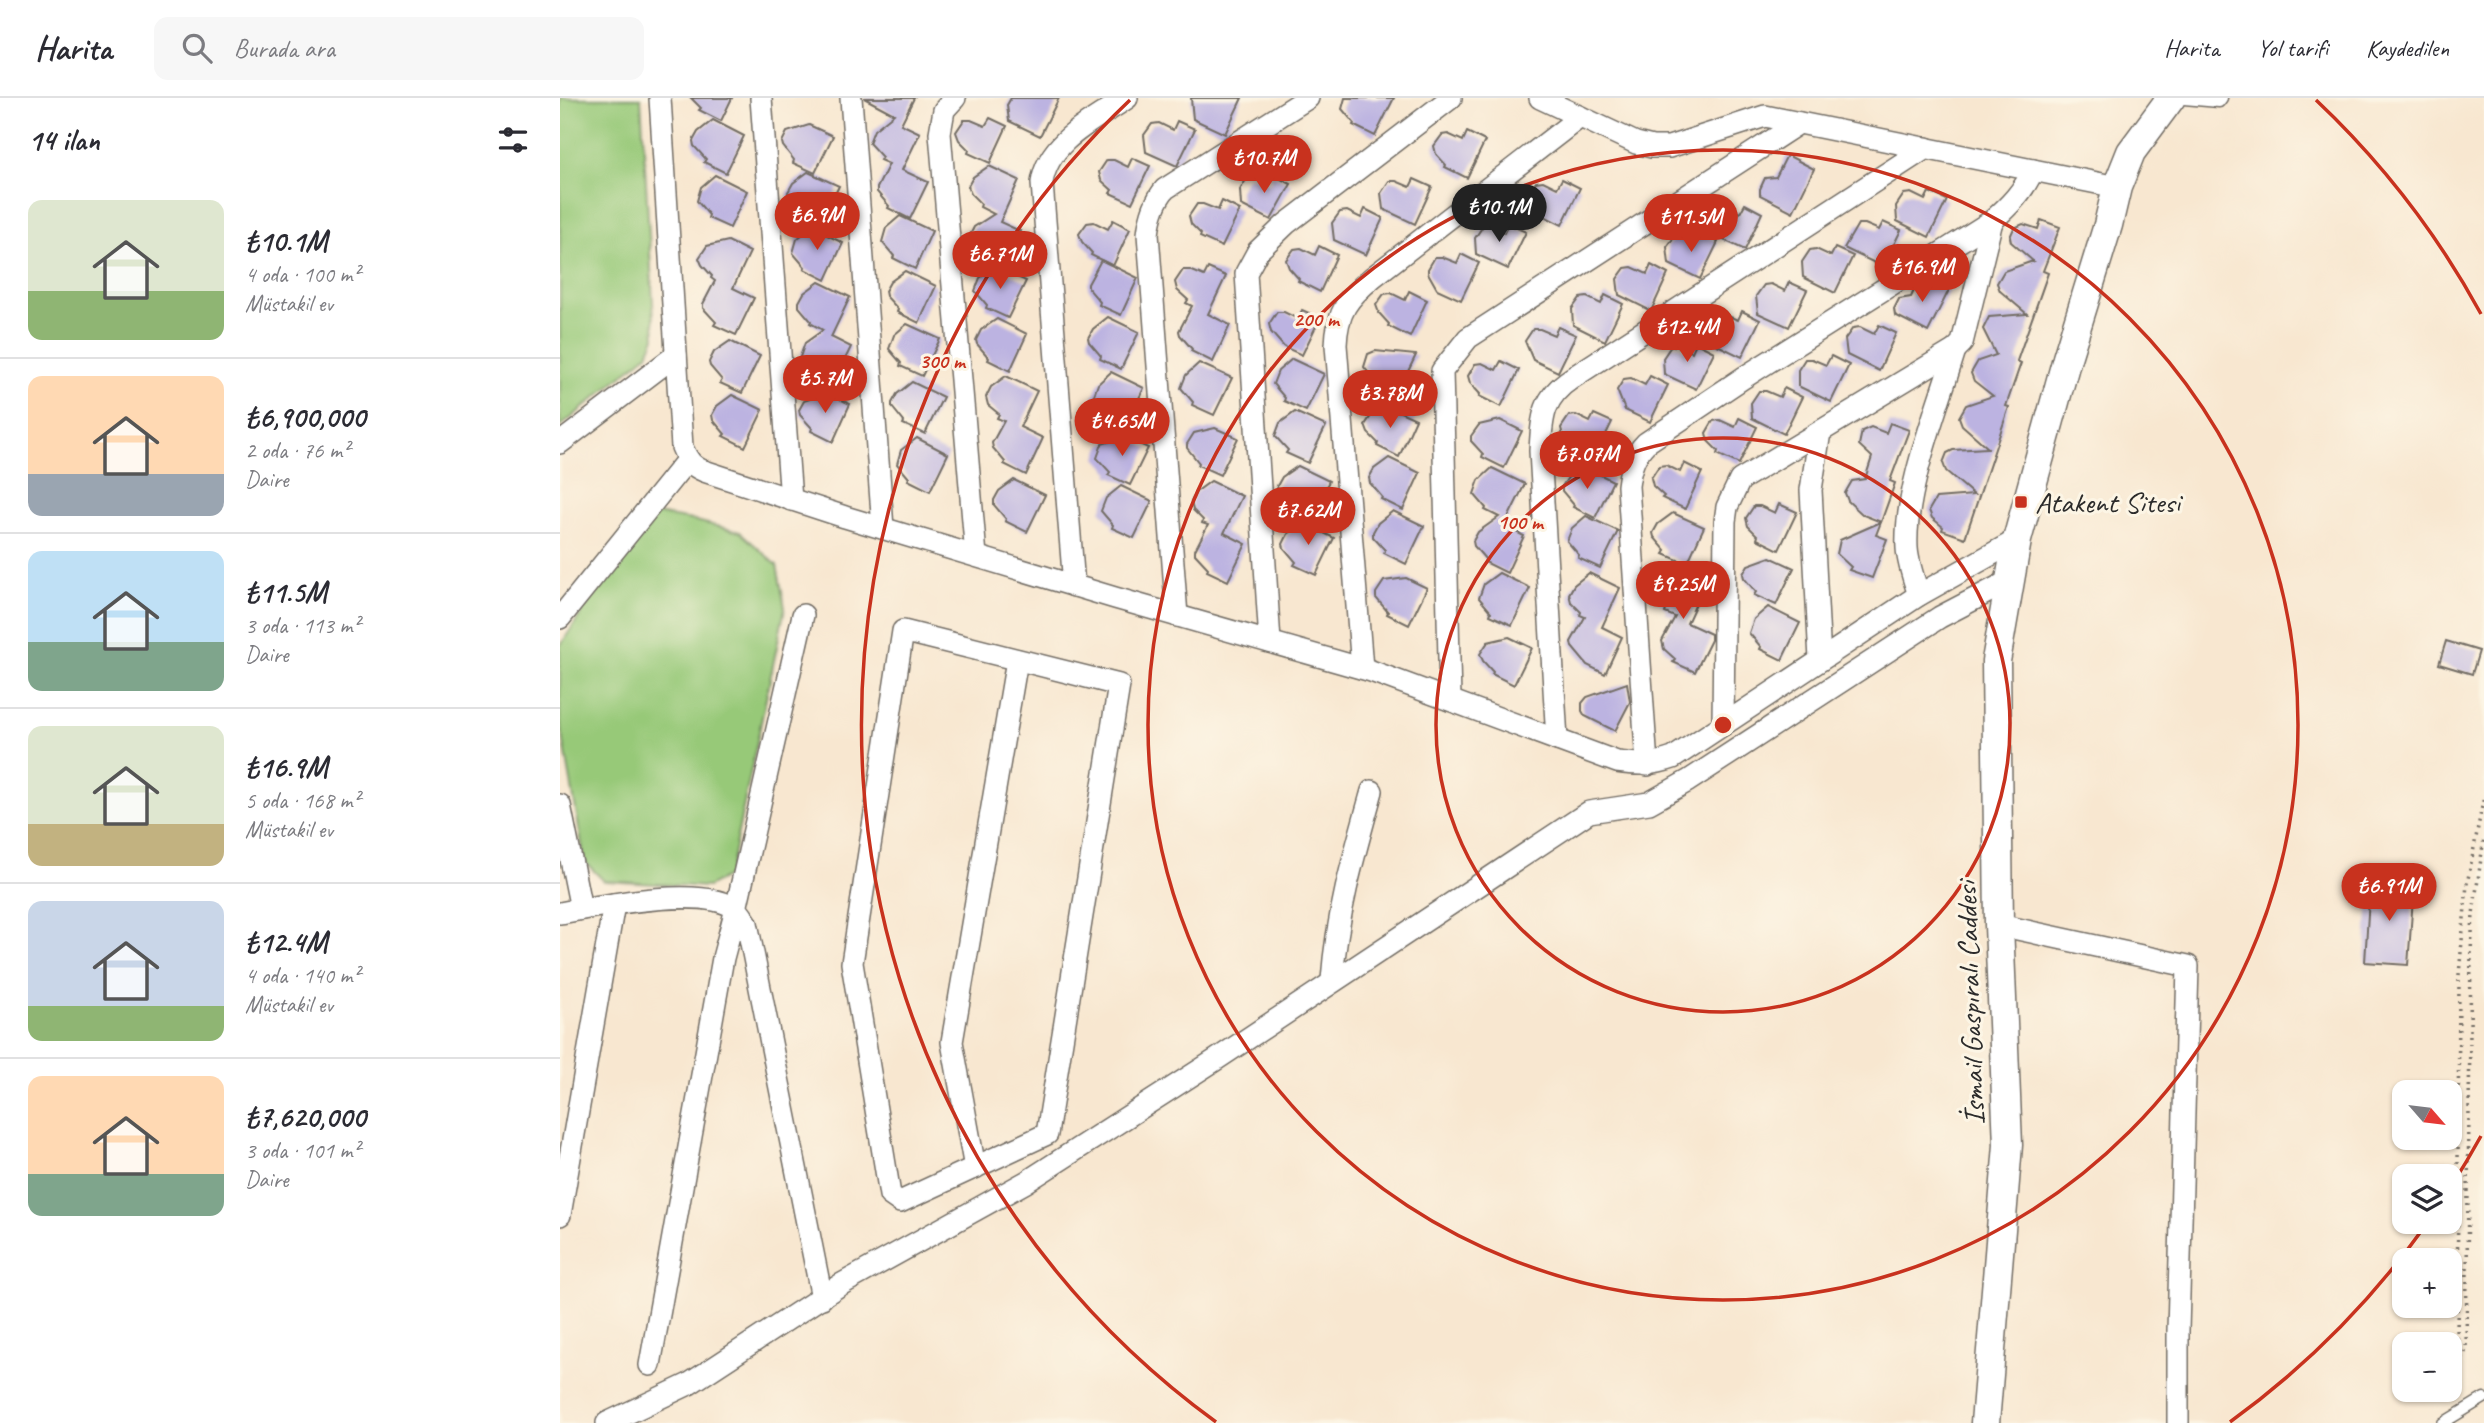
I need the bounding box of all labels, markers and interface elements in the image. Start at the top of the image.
search box [154,17,644,80]
text: Harita [35,27,112,69]
icon: search [178,29,216,67]
text: Burada ara [234,32,335,65]
text: Harita [2164,33,2219,63]
text: Yol tarifi [2257,33,2328,63]
text: Kaydedilen [2366,33,2449,63]
text: 14 ilan [28,121,100,159]
icon: filters [494,121,532,159]
pin: ₺10.7M [1207,136,1321,195]
text: ₺10.7M [1233,143,1295,172]
pin: ₺10.1M [1442,184,1556,244]
pin: ₺6.9M [768,192,866,252]
text: ₺10.1M [1468,192,1530,221]
pin: ₺11.5M [1634,194,1748,254]
text: ₺6.9M [791,200,843,229]
text: ₺11.5M [1660,202,1722,231]
text: ₺10.1M [245,222,327,260]
icon: home [84,228,168,312]
pin: ₺6.71M [943,232,1057,291]
text: ₺6.71M [968,239,1032,268]
pin: ₺16.9M [1865,244,1979,304]
text: ₺16.9M [1891,252,1953,281]
text: 4 oda · 100 m² [245,260,360,289]
text: Müstakil ev [245,289,333,318]
pin: ₺12.4M [1630,304,1744,364]
text: 200 m [1293,306,1341,332]
text: ₺12.4M [1656,312,1718,341]
text: 300 m [919,348,967,374]
pin: ₺5.7M [776,356,874,415]
text: ₺5.7M [799,363,851,392]
pin: ₺3.78M [1333,370,1447,430]
text: ₺3.78M [1359,378,1421,407]
text: ₺6,900,000 [245,398,365,436]
pin: ₺4.65M [1065,398,1179,458]
icon: home [84,404,168,488]
text: ₺4.65M [1091,406,1153,435]
pin: ₺7.07M [1530,432,1644,491]
text: 2 oda · 76 m² [245,436,349,465]
text: ₺7.07M [1556,439,1618,468]
text: Daire [245,465,288,494]
place label: Atakent Sitesi [2035,483,2184,521]
pin: ₺7.62M [1251,488,1365,547]
marker: Atakent Sitesi [2013,494,2029,510]
text: ₺7.62M [1276,495,1340,524]
text: 100 m [1497,509,1545,535]
pin: ₺9.25M [1626,561,1740,621]
text: ₺9.25M [1652,569,1714,598]
text: ₺11.5M [245,573,326,611]
icon: home [84,579,168,663]
text: 3 oda · 113 m² [245,611,360,640]
text: Daire [245,640,288,669]
centre of rings [1711,713,1735,737]
text: ₺16.9M [245,748,327,786]
icon: home [84,754,168,838]
text: 5 oda · 168 m² [245,786,360,815]
text: Müstakil ev [245,815,333,844]
pin: ₺6.91M [2332,864,2446,923]
text: ₺6.91M [2358,871,2420,900]
street label: İsmail Gaspıralı Caddesi [1947,877,1993,1126]
text: ₺12.4M [245,923,327,961]
icon: home [84,929,168,1013]
text: 4 oda · 140 m² [245,961,360,990]
text: Müstakil ev [245,990,333,1019]
north arrow [2392,1080,2462,1150]
map controls [2392,1080,2462,1402]
text: ₺7,620,000 [245,1098,365,1136]
icon: home [84,1104,168,1188]
text: 3 oda · 101 m² [245,1136,360,1165]
button: layers [2392,1164,2462,1234]
text: Daire [245,1165,288,1194]
button: + [2392,1248,2462,1318]
button: − [2392,1332,2462,1402]

